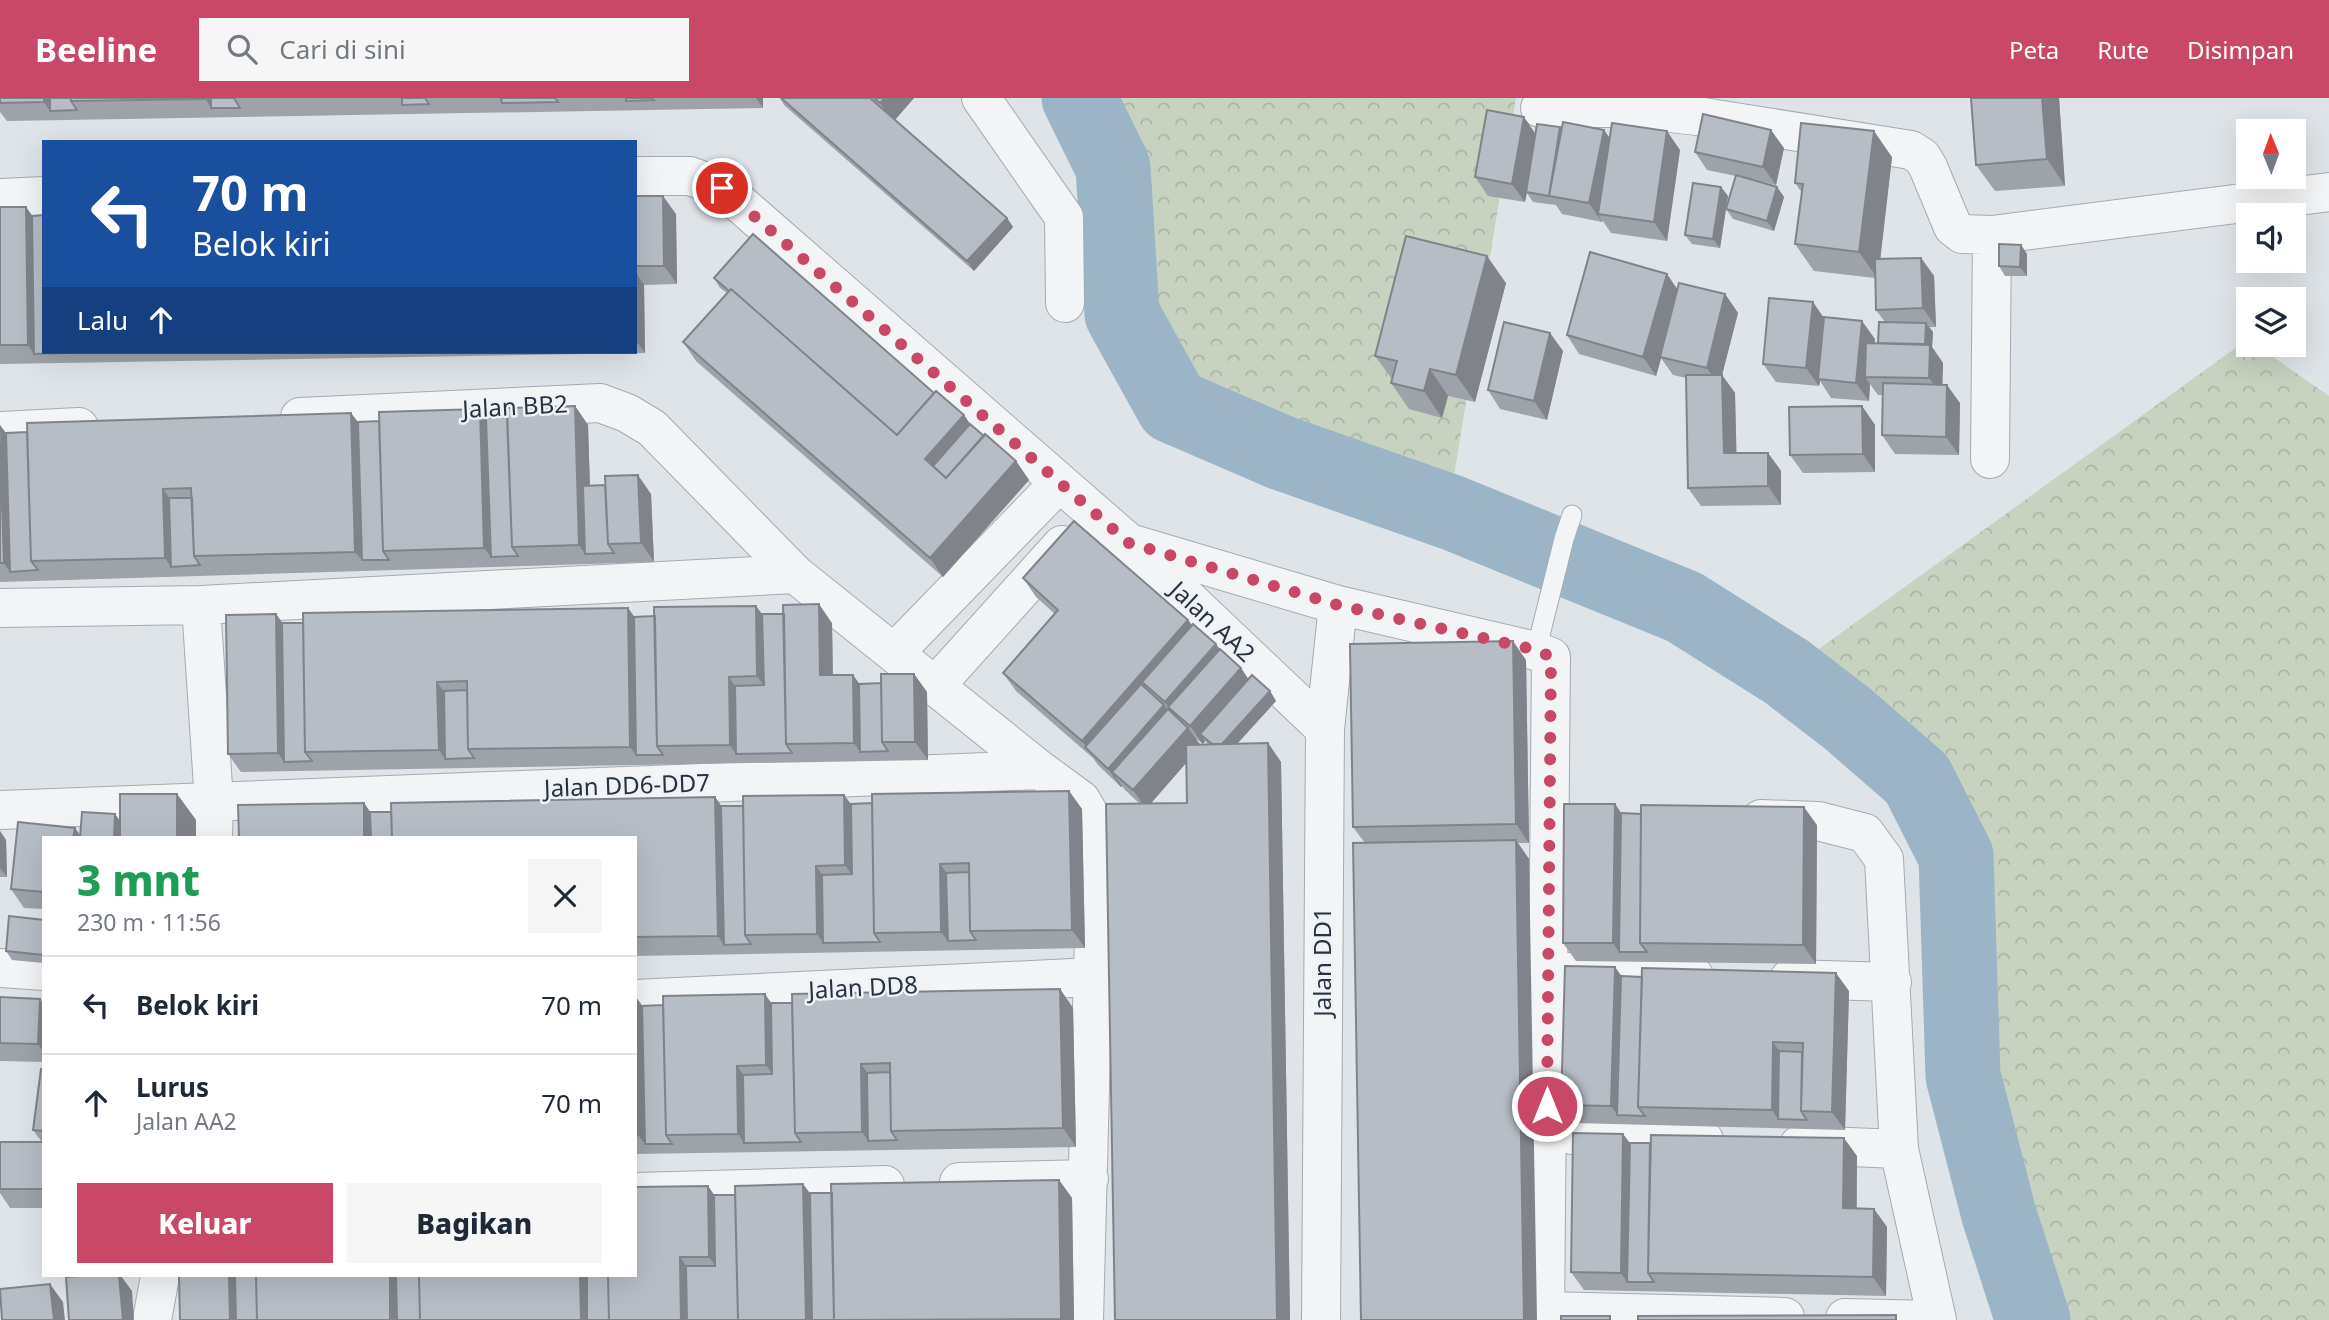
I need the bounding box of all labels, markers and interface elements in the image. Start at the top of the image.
search box [199,18,689,81]
text: Beeline [35,27,157,72]
icon: search [223,30,261,68]
text: Cari di sini [279,31,406,67]
text: Peta [2009,33,2059,66]
text: Rute [2097,33,2149,66]
text: Disimpan [2187,33,2294,66]
north arrow [2236,119,2306,189]
map controls [2236,119,2306,357]
pin [692,158,752,218]
text: 70 m [192,159,309,225]
icon: left [77,168,168,259]
icon: arrive [703,169,741,207]
button: sound [2236,203,2306,273]
text: Belok kiri [192,222,331,265]
button: layers [2236,287,2306,357]
icon: ahead [142,301,180,339]
text: Lalu [77,302,128,338]
street label: Jalan BB2 [459,386,569,425]
street label: Jalan AA2 [1162,572,1263,669]
street label: Jalan DD6-DD7 [541,765,710,804]
text: 3 mnt [77,851,200,908]
button: close [528,859,602,933]
text: 230 m · 11:56 [77,906,221,938]
street label: Jalan DD1 [1305,907,1338,1019]
street label: Jalan DD8 [805,967,918,1006]
icon: left [77,986,115,1024]
text: Belok kiri [136,987,259,1023]
text: 70 m [541,987,602,1023]
text: Lurus [136,1069,209,1105]
position arrow [1510,1069,1584,1143]
icon: ahead [77,1084,115,1122]
text: 70 m [541,1085,602,1121]
text: Jalan AA2 [136,1105,237,1137]
button: Keluar [77,1183,333,1263]
button: Bagikan [347,1183,602,1263]

